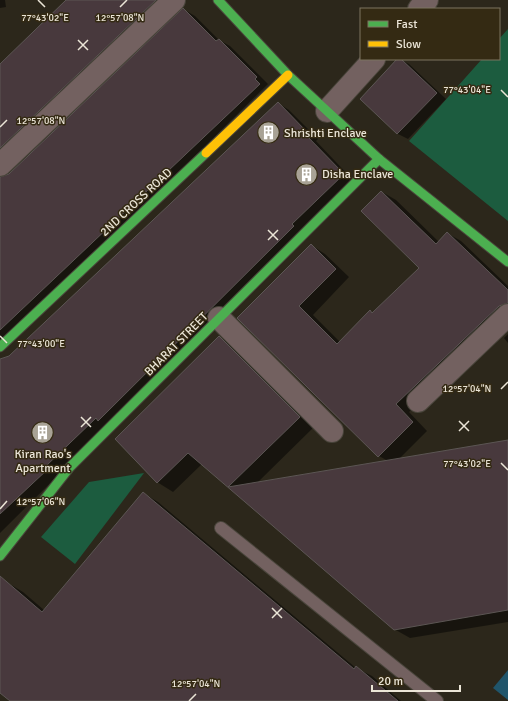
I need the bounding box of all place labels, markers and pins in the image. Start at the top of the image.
building icon: Shrishti Enclave [256,120,282,146]
place label: Shrishti Enclave [284,126,367,141]
building icon: Disha Enclave [293,161,319,187]
place label: Disha Enclave [322,167,393,182]
building icon: Kiran Rao's Apartment [30,420,56,446]
place label: Kiran Rao's Apartment [14,447,72,476]

